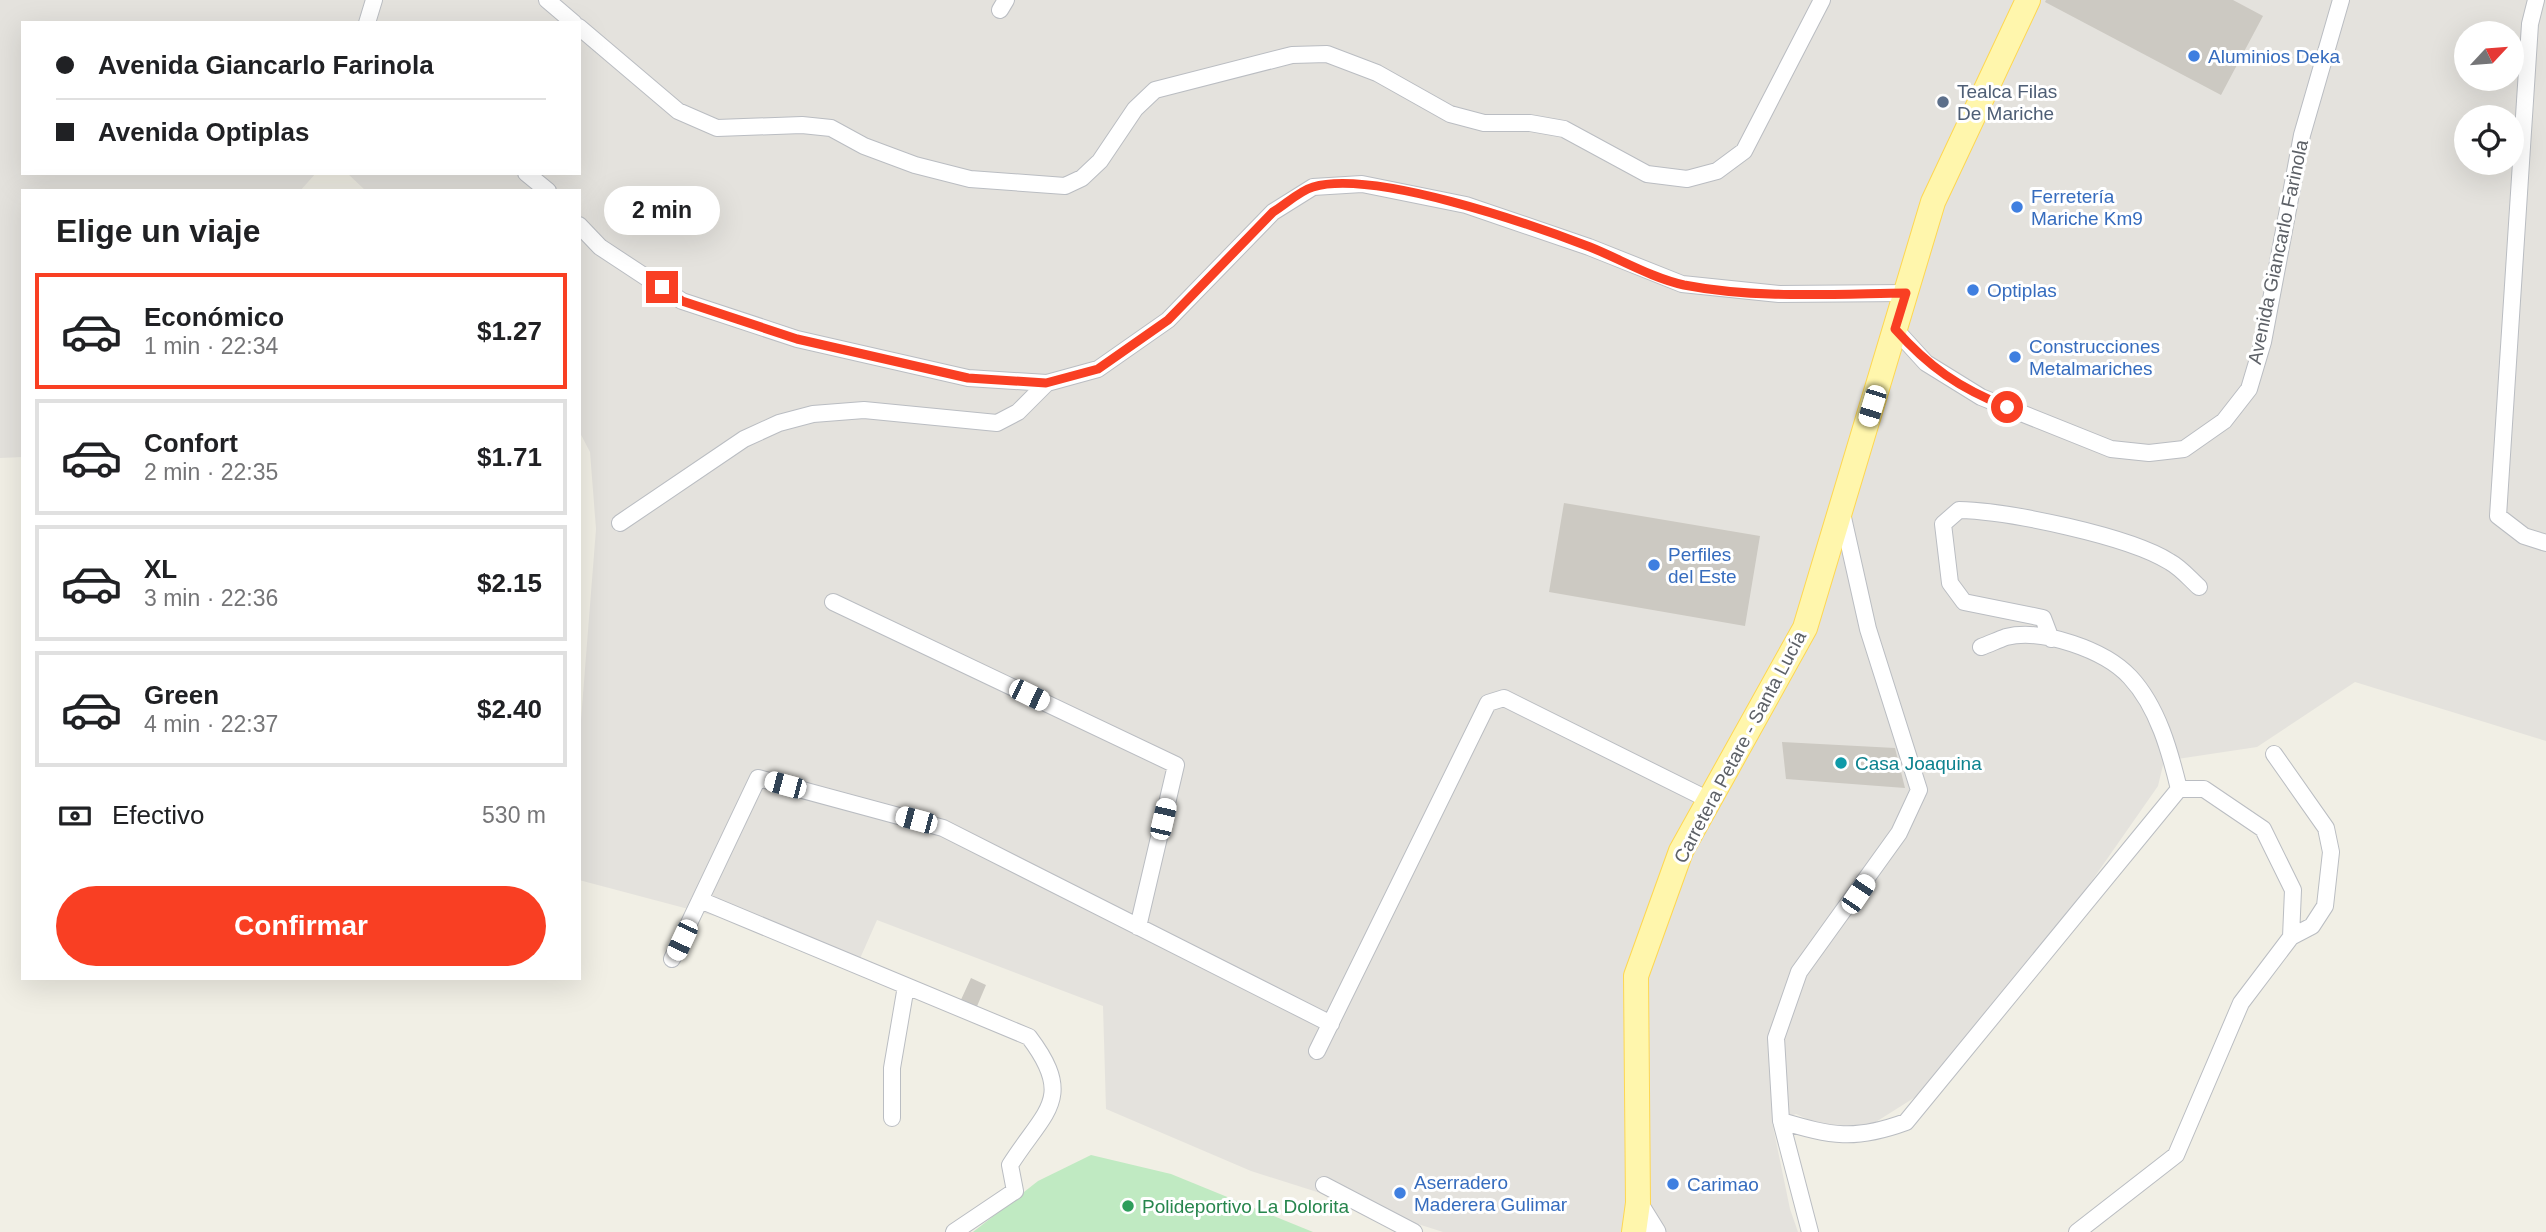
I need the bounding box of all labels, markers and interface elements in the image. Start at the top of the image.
north arrow [2454,21,2524,91]
map controls [2454,21,2524,175]
place label: Aluminios Deka [2208,46,2340,67]
marker: Aluminios Deka [2186,48,2202,64]
text: Avenida Giancarlo Farinola [98,50,434,80]
place label: Tealca Filas De Mariche [1957,81,2057,124]
marker: Tealca Filas De Mariche [1935,94,1951,110]
button: locate [2454,105,2524,175]
text: Avenida Optiplas [98,117,309,147]
street label: Avenida Giancarlo Farinola [2244,137,2312,366]
callout: 2 min [604,186,720,234]
place label: Ferretería Mariche Km9 [2031,186,2143,229]
text: 2 min [632,197,692,223]
marker: Ferretería Mariche Km9 [2009,199,2025,215]
text: Elige un viaje [56,213,261,249]
route end [646,271,678,303]
place label: Optiplas [1987,280,2057,301]
marker: Optiplas [1965,282,1981,298]
icon: car [60,300,123,363]
text: Económico [144,302,284,332]
text: $1.27 [477,316,542,346]
text: 1 min · 22:34 [144,333,278,359]
place label: Construcciones Metalmariches [2029,336,2160,379]
marker: Construcciones Metalmariches [2007,349,2023,365]
car [1856,383,1889,429]
route start [1991,391,2023,423]
icon: car [60,426,123,489]
text: Confort [144,428,238,458]
text: $1.71 [477,442,542,472]
text: 2 min · 22:35 [144,459,278,485]
place label: Perfiles del Este [1668,544,1737,587]
icon: car [60,552,123,615]
text: XL [144,554,177,584]
marker: Perfiles del Este [1646,557,1662,573]
text: $2.15 [477,568,542,598]
text: 3 min · 22:36 [144,585,278,611]
street label: Carretera Petare - Santa Lucía [1670,627,1810,867]
car [1006,676,1053,714]
icon: car [60,678,123,741]
text: Green [144,680,219,710]
text: $2.40 [477,694,542,724]
text: 4 min · 22:37 [144,711,278,737]
place label: Casa Joaquina [1855,753,1982,774]
marker: Casa Joaquina [1833,755,1849,771]
car [762,769,809,801]
car [1149,796,1178,842]
icon: cash [56,797,94,835]
text: Efectivo [112,800,205,830]
text: 530 m [482,802,546,828]
car [893,804,940,836]
car [1838,871,1879,917]
button: Confirmar [56,886,546,966]
car [664,917,701,963]
place label: Aserradero Maderera Gulimar [1414,1172,1568,1215]
place label: Carimao [1687,1174,1759,1195]
marker: Carimao [1665,1176,1681,1192]
marker: Aserradero Maderera Gulimar [1392,1185,1408,1201]
place label: Polideportivo La Dolorita [1142,1196,1349,1217]
marker: Polideportivo La Dolorita [1120,1198,1136,1214]

